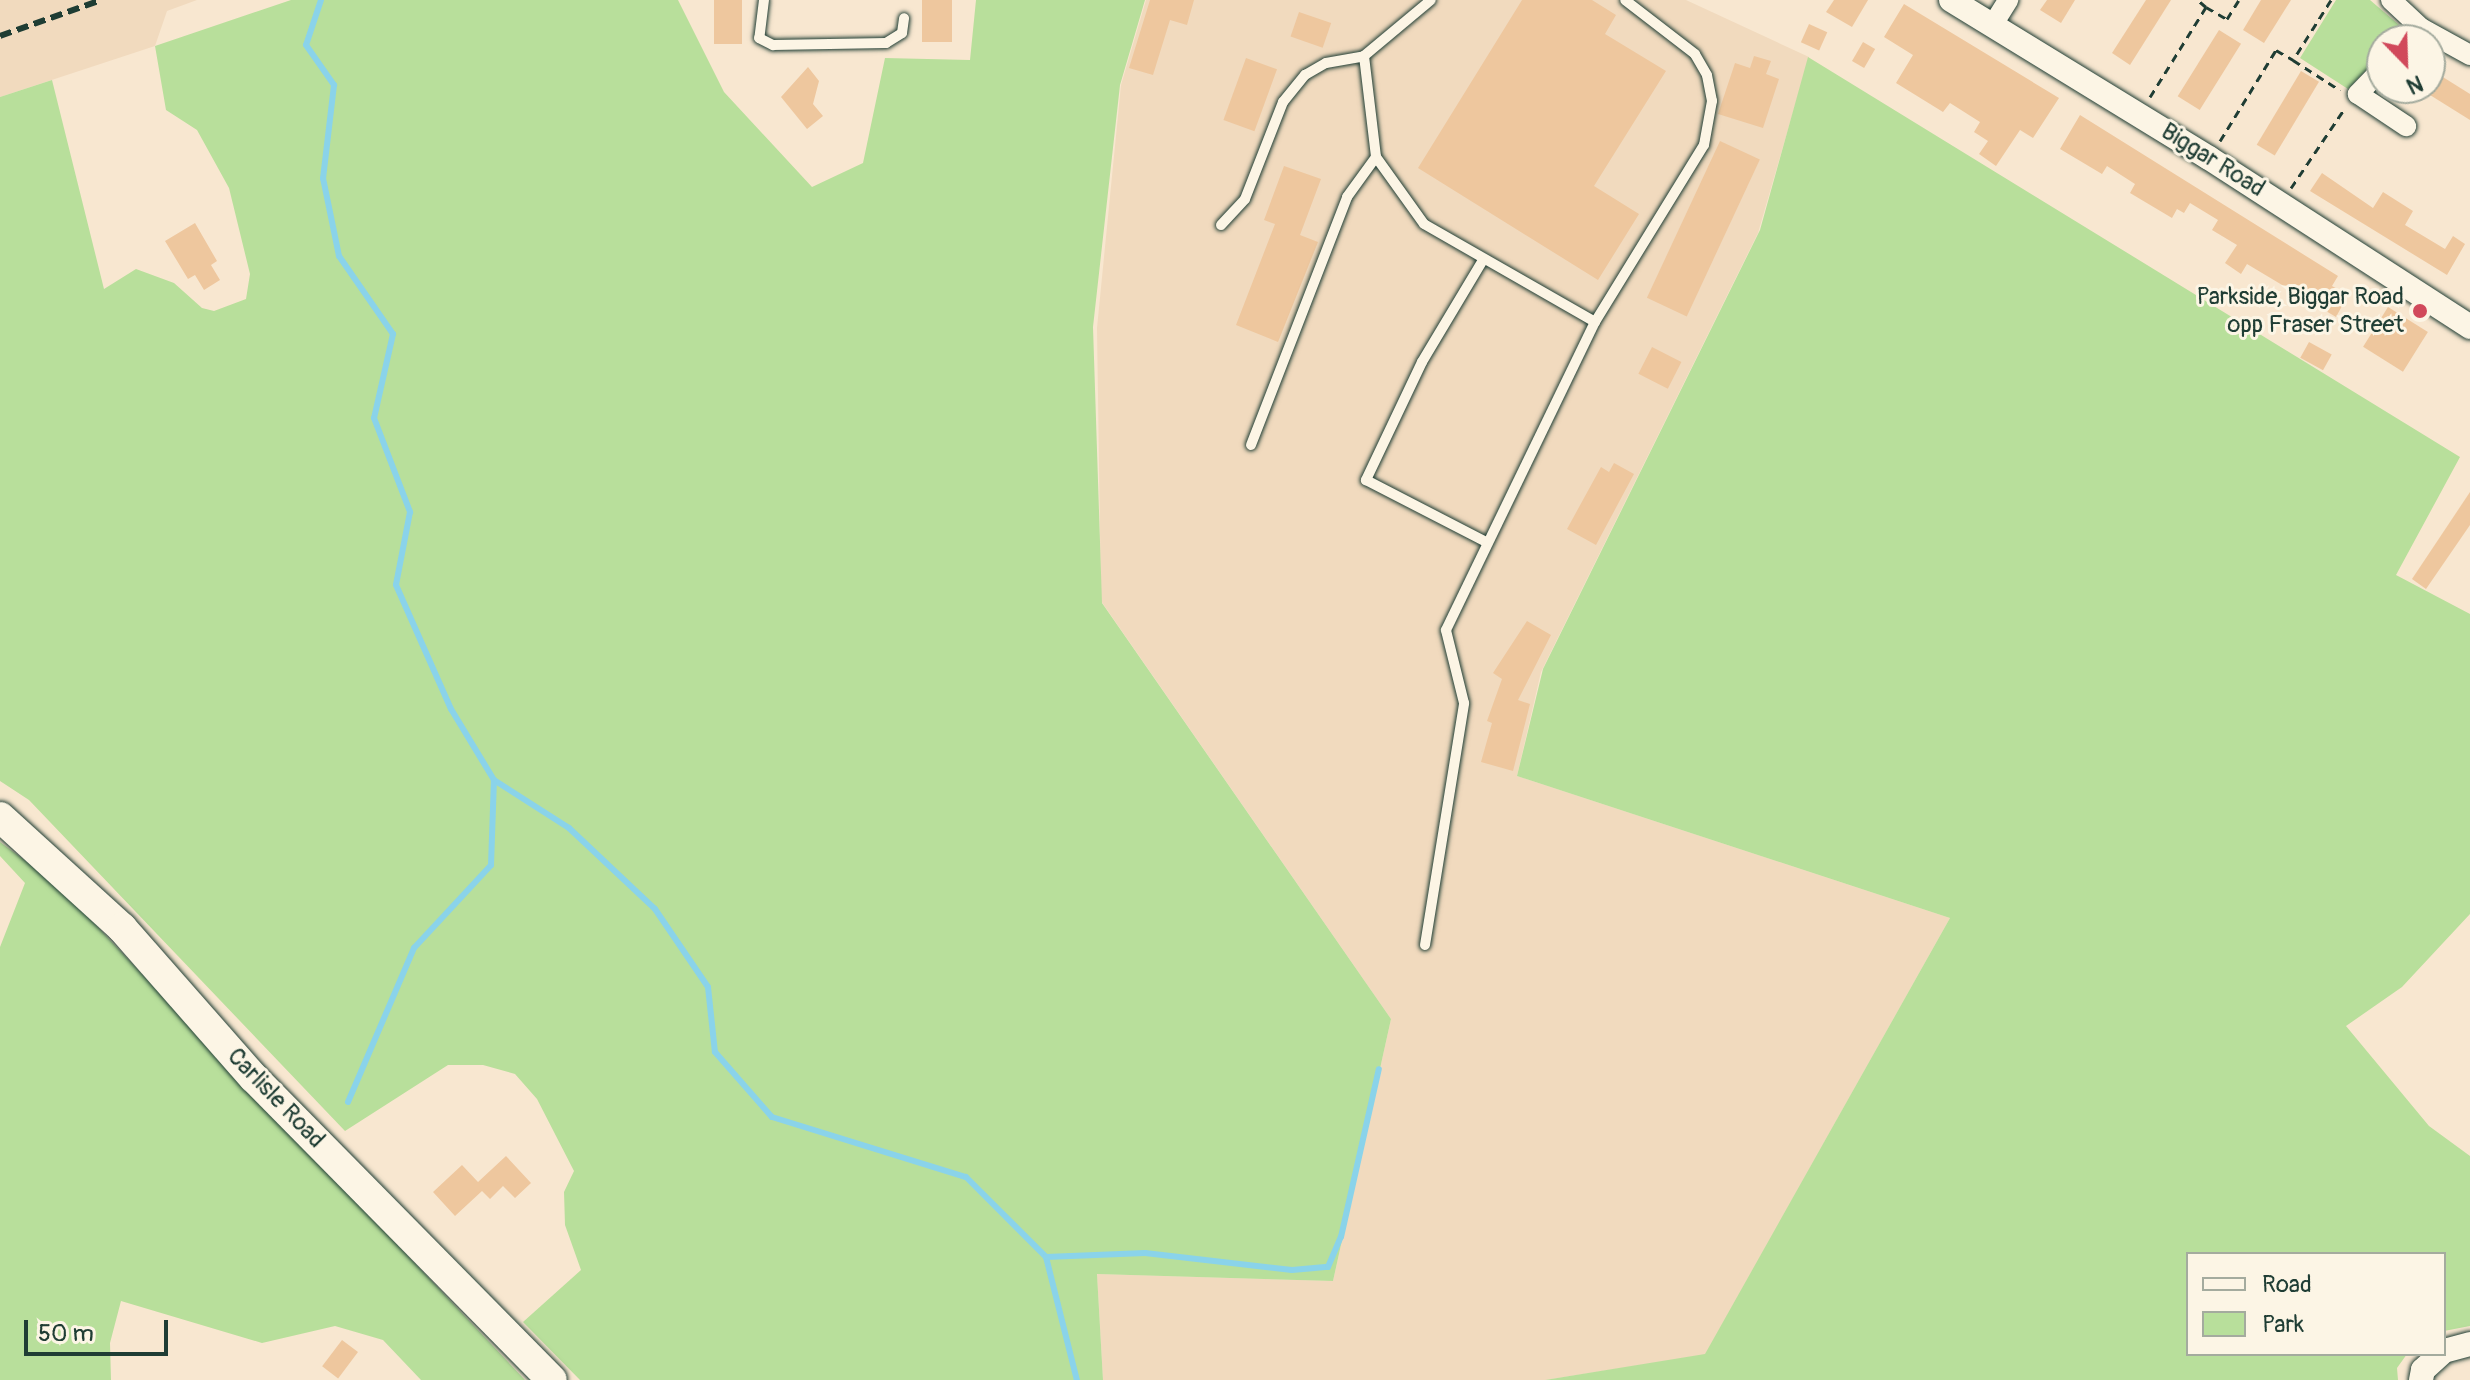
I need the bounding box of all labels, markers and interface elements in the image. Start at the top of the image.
north arrow [2366,24,2446,104]
text: N [2402,68,2427,100]
street label: Biggar Road [2156,117,2270,203]
place label: Parkside, Biggar Road opp Fraser Street [2196,283,2404,339]
marker: Parkside, Biggar Road opp Fraser Street [2411,302,2429,320]
street label: Carlisle Road [221,1042,331,1154]
legend [2186,1252,2446,1356]
text: Road [2262,1270,2312,1299]
scale bar [28,1304,172,1354]
text: Park [2262,1310,2304,1339]
text: 50 m [38,1319,94,1348]

